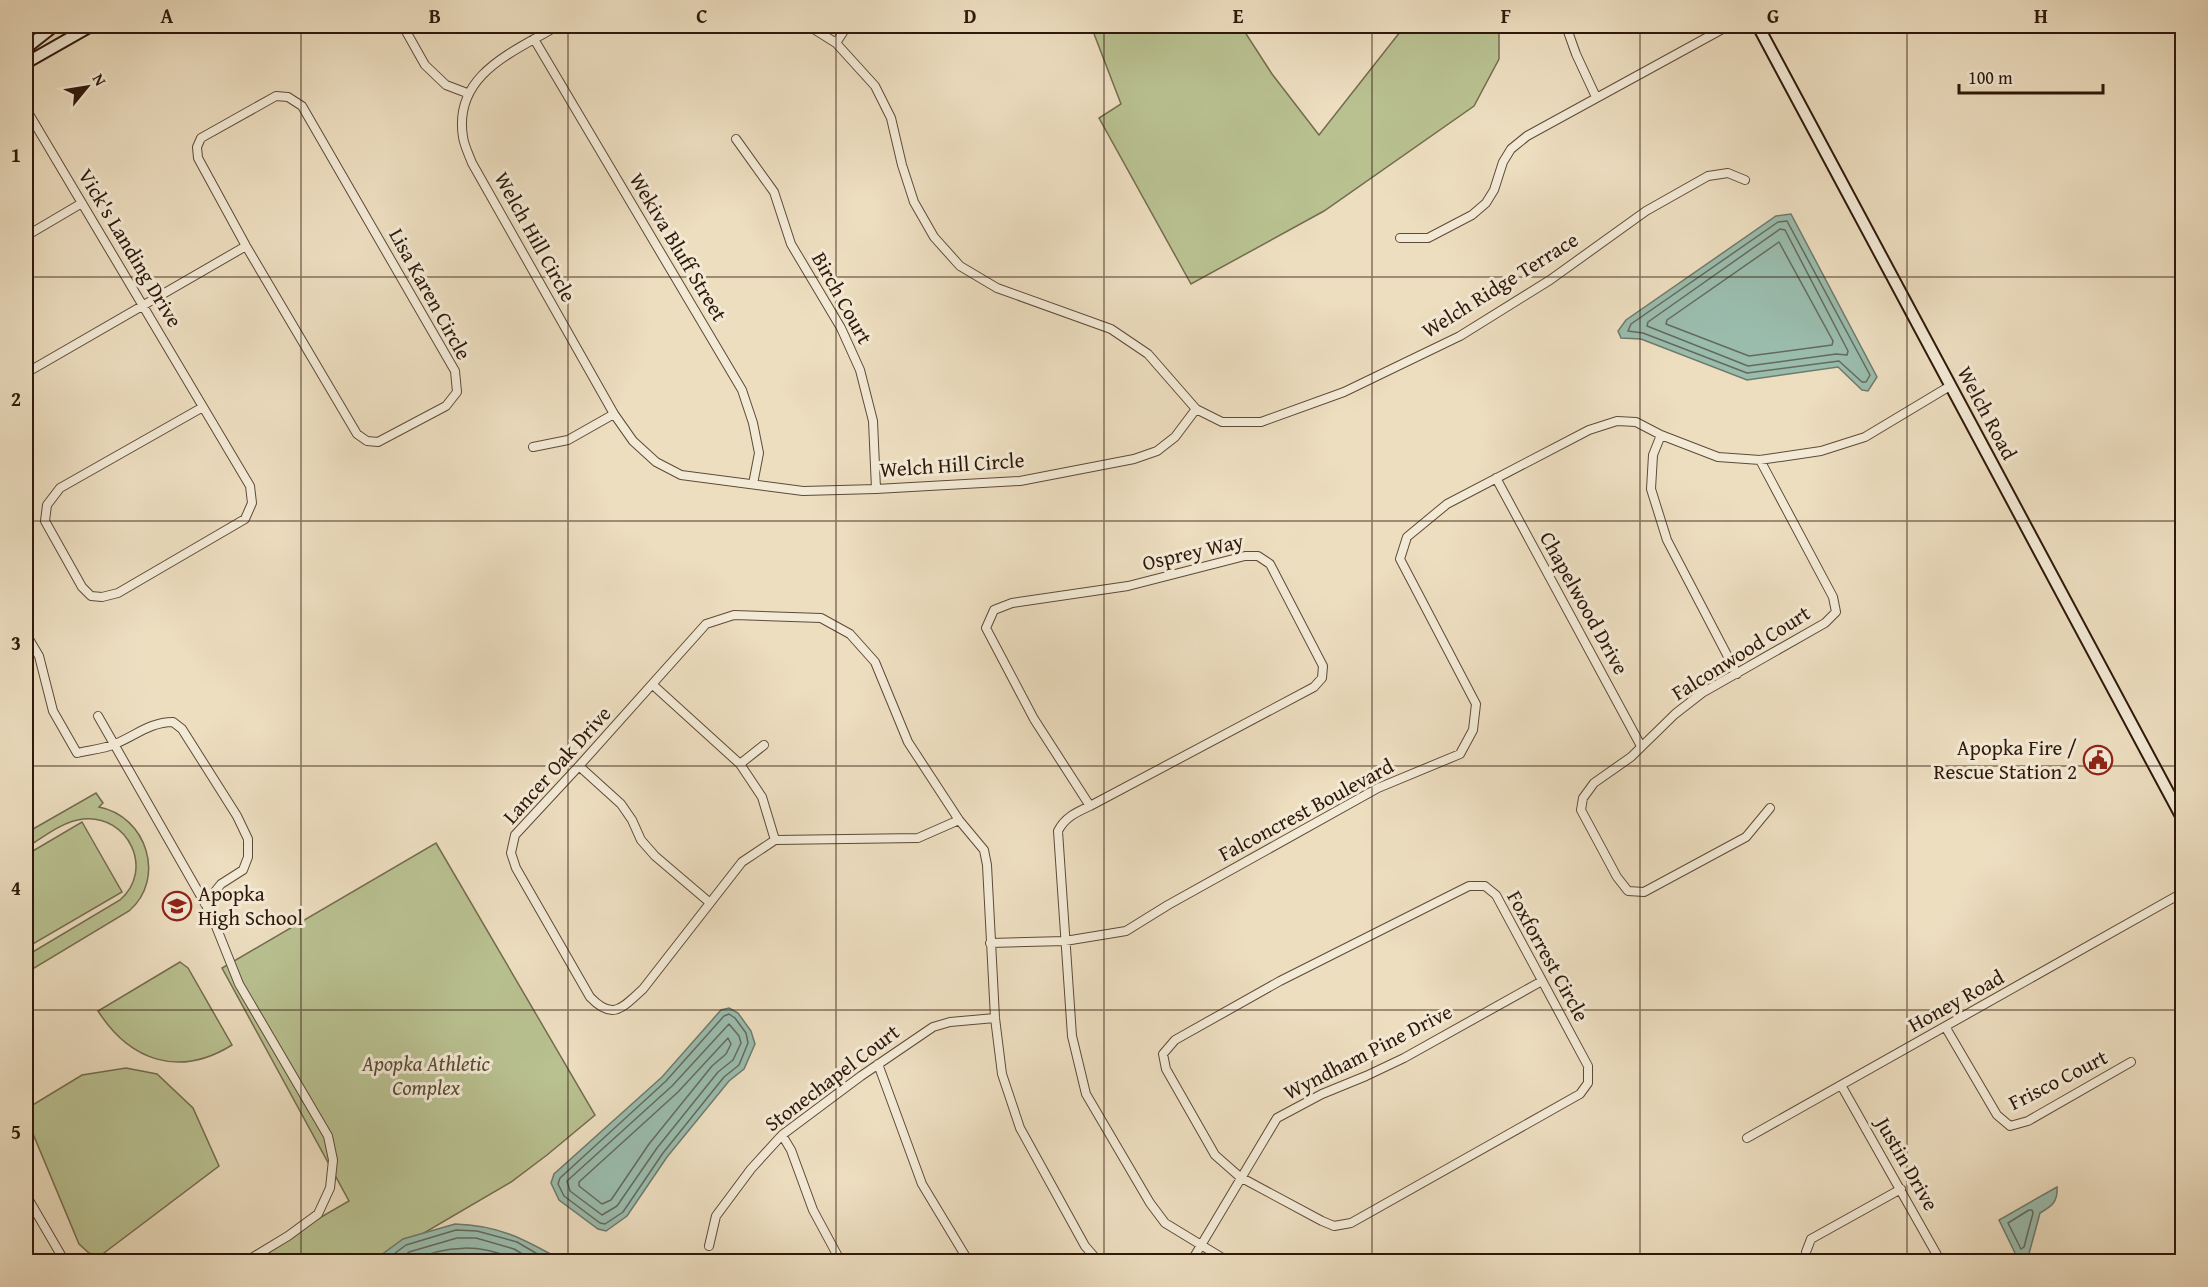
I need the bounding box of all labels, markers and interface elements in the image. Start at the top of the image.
text: A [161,1,174,30]
text: B [429,1,441,30]
text: C [696,1,708,30]
text: D [963,1,977,30]
text: E [1233,1,1244,30]
text: F [1501,1,1511,30]
text: G [1767,1,1779,30]
text: H [2034,1,2048,30]
north arrow [57,57,117,117]
scale bar [1959,57,2103,95]
text: 100 m [1968,64,2013,91]
text: N [87,69,113,90]
text: 1 [11,140,21,169]
street label: Vick's Landing Drive [71,162,190,333]
street label: Welch Hill Circle [487,166,584,308]
street label: Wekiva Bluff Street [622,167,735,327]
street label: Lisa Karen Circle [381,222,480,365]
street label: Welch Ridge Terrace [1415,224,1584,345]
street label: Birch Court [804,246,881,350]
street label: Welch Road [1950,360,2025,466]
text: 2 [11,384,21,413]
street label: Welch Hill Circle [879,444,1025,485]
street label: Osprey Way [1139,525,1247,578]
street label: Chapelwood Drive [1532,526,1637,680]
street label: Falconwood Court [1665,597,1817,708]
text: 3 [11,628,21,657]
street label: Lancer Oak Drive [495,699,618,831]
place label: Apopka Fire / Rescue Station 2 [1933,732,2077,787]
public building icon: Apopka Fire / Rescue Station 2 [2082,744,2114,776]
street label: Falconcrest Boulevard [1213,750,1400,869]
text: 4 [11,873,21,902]
place label: Apopka High School [198,878,303,933]
street label: Foxforrest Circle [1500,885,1597,1027]
school or university icon: Apopka High School [161,890,193,922]
street label: Honey Road [1902,961,2010,1040]
street label: Wyndham Pine Drive [1278,996,1458,1107]
street label: Stonechapel Court [758,1016,906,1139]
street label: Frisco Court [2003,1041,2113,1118]
park label: Apopka Athletic Complex [361,1048,491,1103]
street label: Justin Drive [1867,1109,1947,1216]
text: 5 [11,1117,21,1146]

